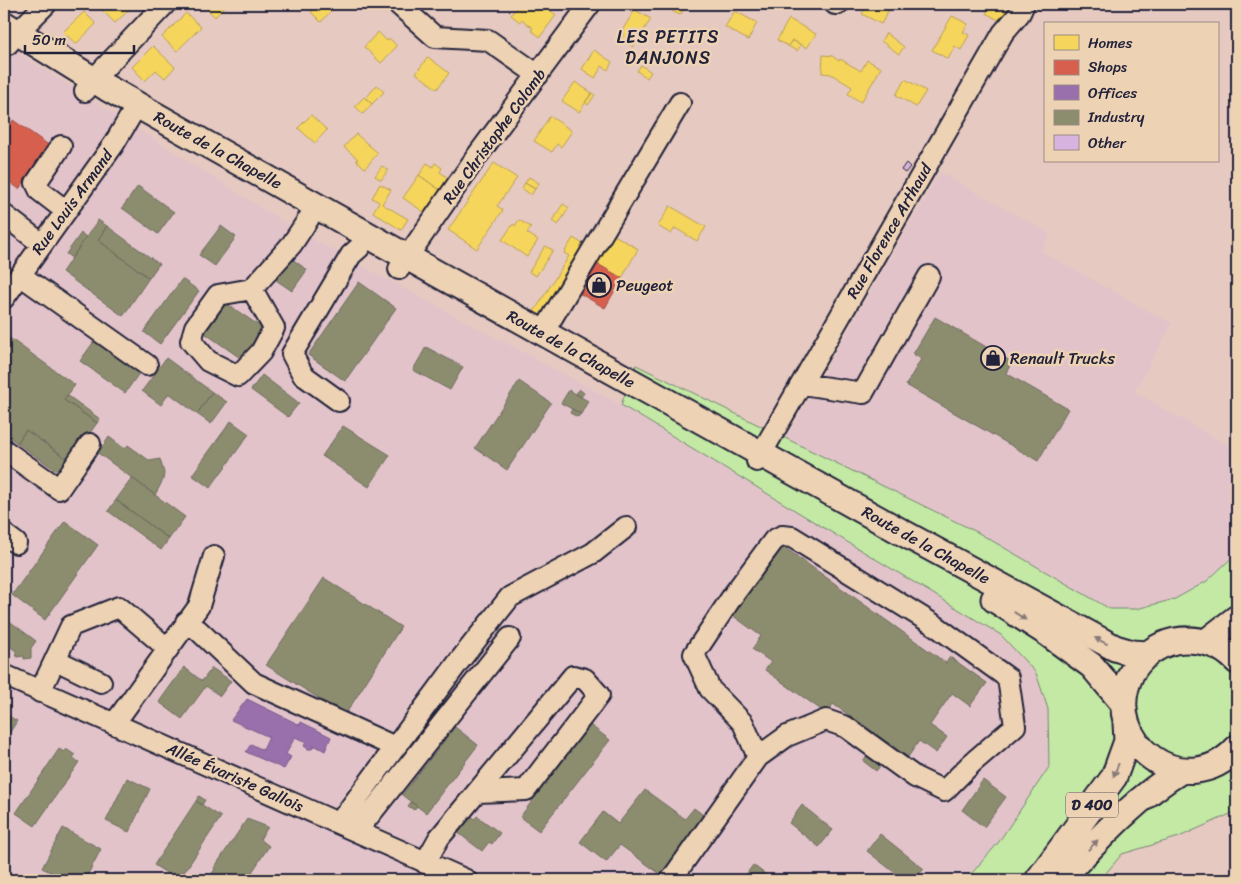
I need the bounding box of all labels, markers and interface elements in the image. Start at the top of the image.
district label: LES PETITS DANJONS [617,21,719,74]
scale bar [25,22,134,54]
legend [1044,22,1218,162]
text: 50 m [32,27,67,53]
text: Homes [1088,30,1132,56]
text: Shops [1088,54,1128,80]
street label: Rue Christophe Colomb [435,61,554,210]
text: Offices [1088,80,1137,106]
street label: Route de la Chapelle [148,103,288,197]
text: Industry [1087,104,1145,130]
text: Other [1088,130,1127,156]
street label: Rue Louis Armand [24,142,121,261]
street label: Rue Florence Arthaud [838,156,941,304]
place label: Peugeot [616,271,673,300]
shop icon: Peugeot [586,272,612,298]
street label: Route de la Chapelle [501,302,641,396]
place label: Renault Trucks [1010,344,1115,373]
shop icon: Renault Trucks [980,345,1006,371]
street label: Route de la Chapelle [856,498,996,592]
one-way arrow [1014,611,1027,621]
one-way arrow [1094,637,1108,645]
street label: Allée Évariste Gallois [161,733,309,820]
one-way arrow [1112,763,1120,778]
road number: D 400 [1066,792,1118,818]
one-way arrow [1087,839,1099,851]

